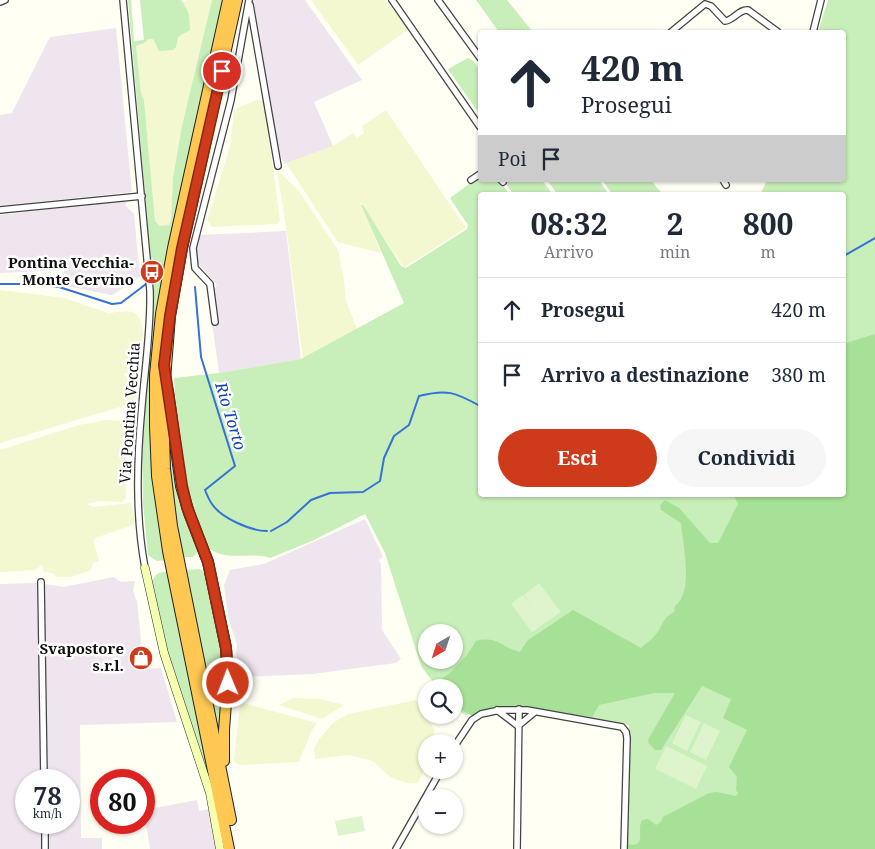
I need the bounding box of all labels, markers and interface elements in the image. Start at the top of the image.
text: 420 m [581,44,684,91]
pin [201,50,243,92]
icon: ahead [498,50,563,115]
icon: arrive [208,57,236,85]
text: Prosegui [581,89,672,119]
icon: arrive [537,145,565,173]
text: Poi [498,146,527,172]
text: 08:32 [530,203,607,244]
text: 2 [667,203,683,244]
text: 800 [743,203,794,244]
text: Arrivo [544,241,594,263]
text: min [660,241,690,263]
text: m [761,241,776,263]
place label: Pontina Vecchia- Monte Cervino [8,252,134,289]
bus stop icon: Pontina Vecchia- Monte Cervino [139,259,165,285]
icon: ahead [498,296,526,324]
text: Prosegui [541,297,625,323]
text: 420 m [771,297,826,323]
street label: Via Pontina Vecchia [114,342,144,484]
icon: arrive [498,361,526,389]
text: Arrivo a destinazione [541,362,749,388]
text: 380 m [771,362,826,388]
water label: Rio Torto [210,378,252,453]
button: Esci [498,429,657,487]
button: Condividi [667,429,826,487]
north arrow [418,624,462,669]
map controls [418,624,463,834]
place label: Svapostore s.r.l. [39,638,124,675]
shop icon: Svapostore s.r.l. [128,645,154,671]
position arrow [201,656,253,708]
button: search [418,679,463,724]
button: + [418,734,463,779]
speed limit sign: 80 [90,769,155,834]
text: 78 [33,778,62,812]
button: − [418,789,463,834]
text: km/h [33,805,62,822]

